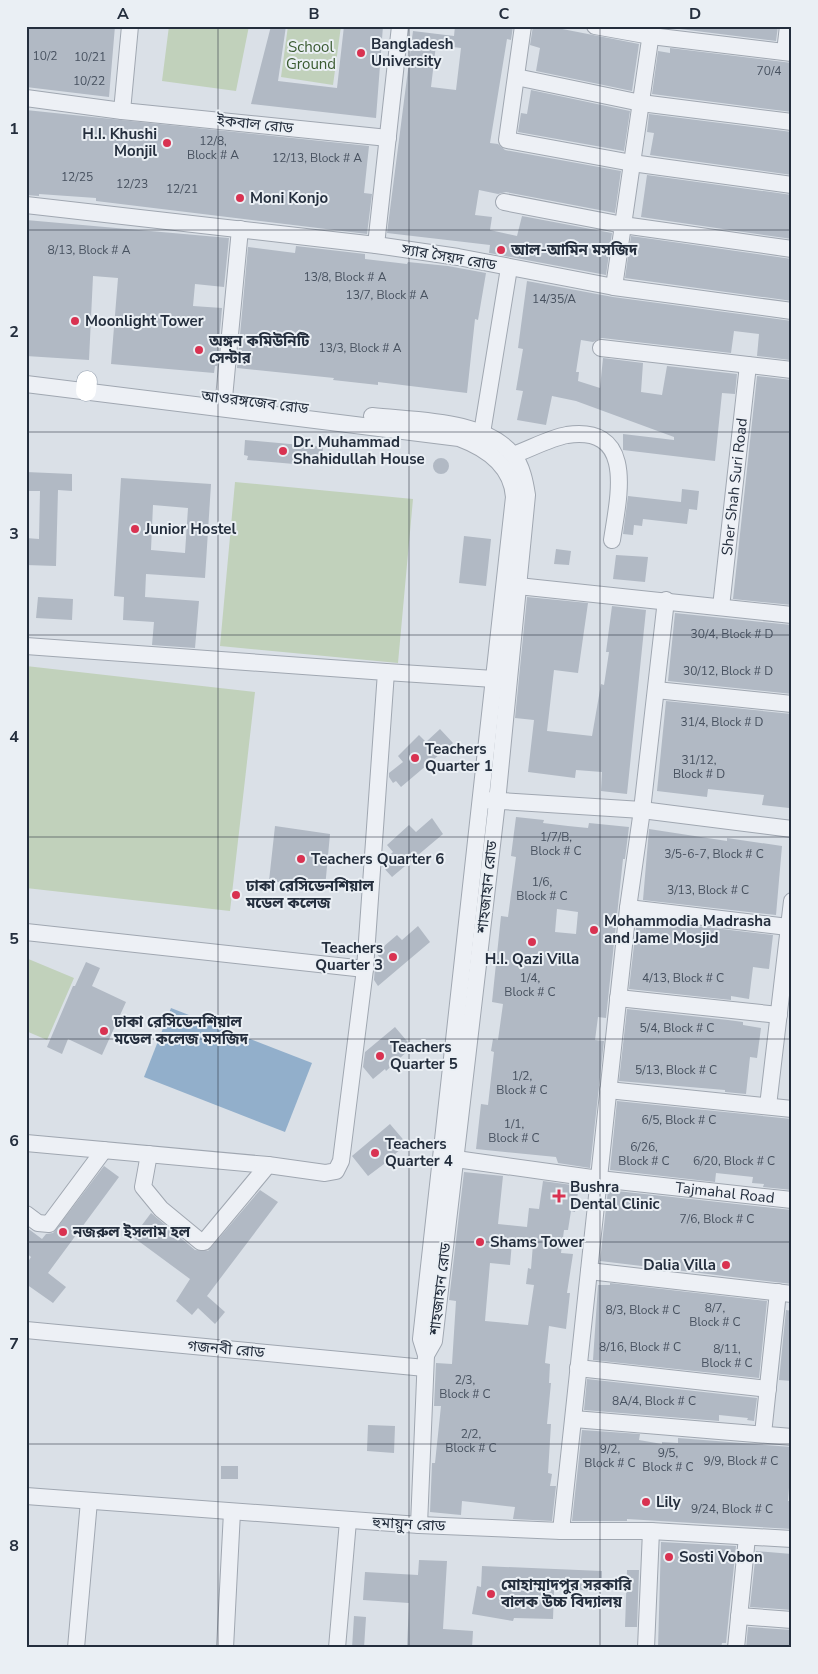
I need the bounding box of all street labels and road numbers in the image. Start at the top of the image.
street label: ইকবাল রোড [215,110,295,138]
street label: স্যার সৈয়দ রোড [399,239,498,275]
street label: আওরঙ্গজেব রোড [199,385,310,419]
street label: Sher Shah Suri Road [717,417,752,557]
street label: শাহজাহান রোড [472,839,502,935]
street label: Tajmahal Road [674,1177,776,1208]
street label: শাহজাহান রোড [424,1241,456,1337]
street label: গজনবী রোড [187,1336,266,1362]
street label: হুমায়ুন রোড [371,1512,446,1536]

